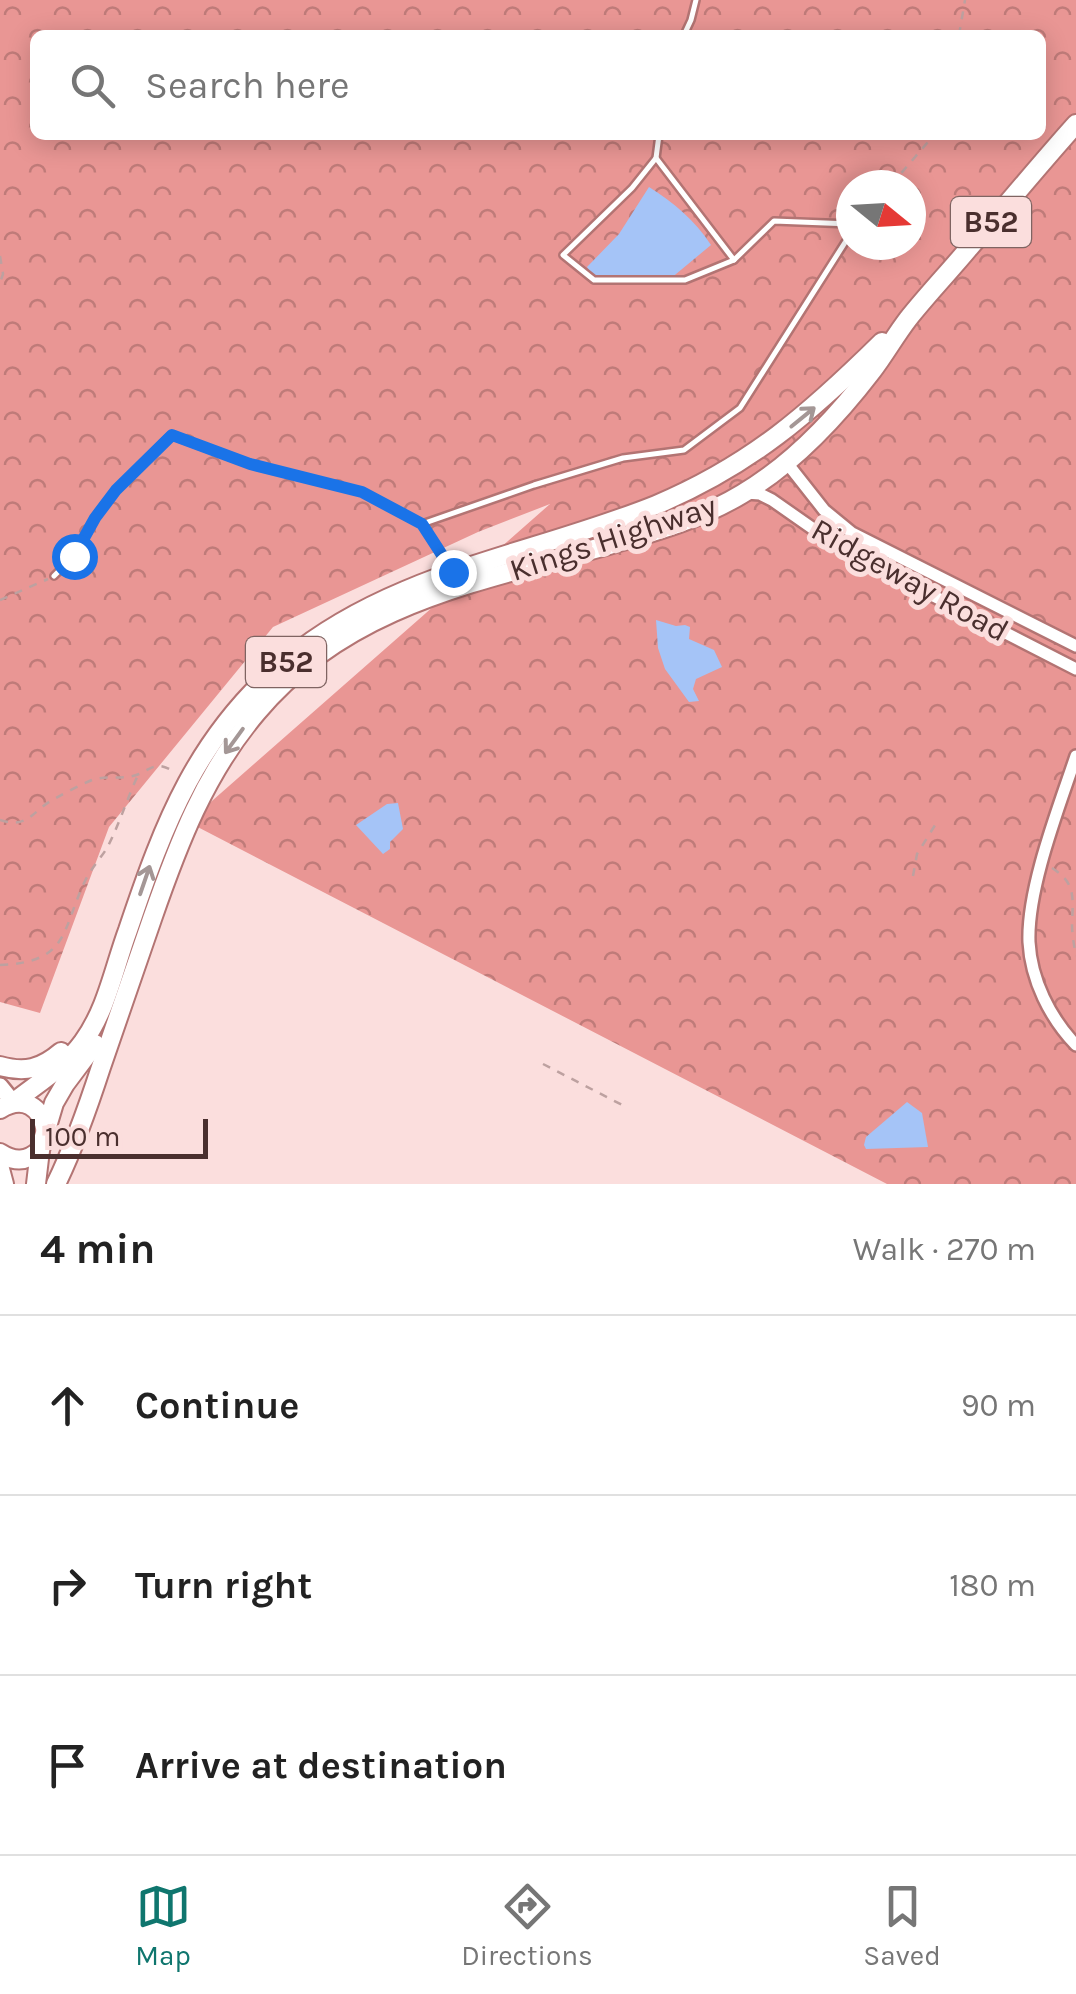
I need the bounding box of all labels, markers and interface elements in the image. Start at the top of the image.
search box [30,30,1046,140]
icon: search [65,58,120,113]
text: Search here [145,63,349,108]
north arrow [836,170,926,260]
road number: B52 [951,197,1031,247]
one-way arrow [790,406,816,428]
street label: Kings Highway [505,487,721,589]
street label: Ridgeway Road [805,511,1015,649]
route start [52,534,98,580]
route end [431,550,477,596]
road number: B52 [246,637,326,687]
one-way arrow [224,727,245,754]
one-way arrow [137,865,155,897]
scale bar [30,1114,208,1158]
text: 100 m [45,1120,120,1153]
text: 4 min [40,1224,155,1274]
text: Walk · 270 m [853,1231,1036,1268]
icon: ahead [40,1378,95,1433]
text: Continue [135,1383,299,1428]
text: 90 m [961,1387,1036,1424]
icon: right [40,1558,95,1613]
text: Turn right [135,1563,312,1608]
text: 180 m [949,1567,1036,1604]
icon: arrive [40,1738,95,1793]
text: Arrive at destination [135,1743,507,1788]
tab: Map [135,1879,191,1972]
tab: Directions [461,1879,593,1972]
tab: Saved [863,1879,941,1972]

